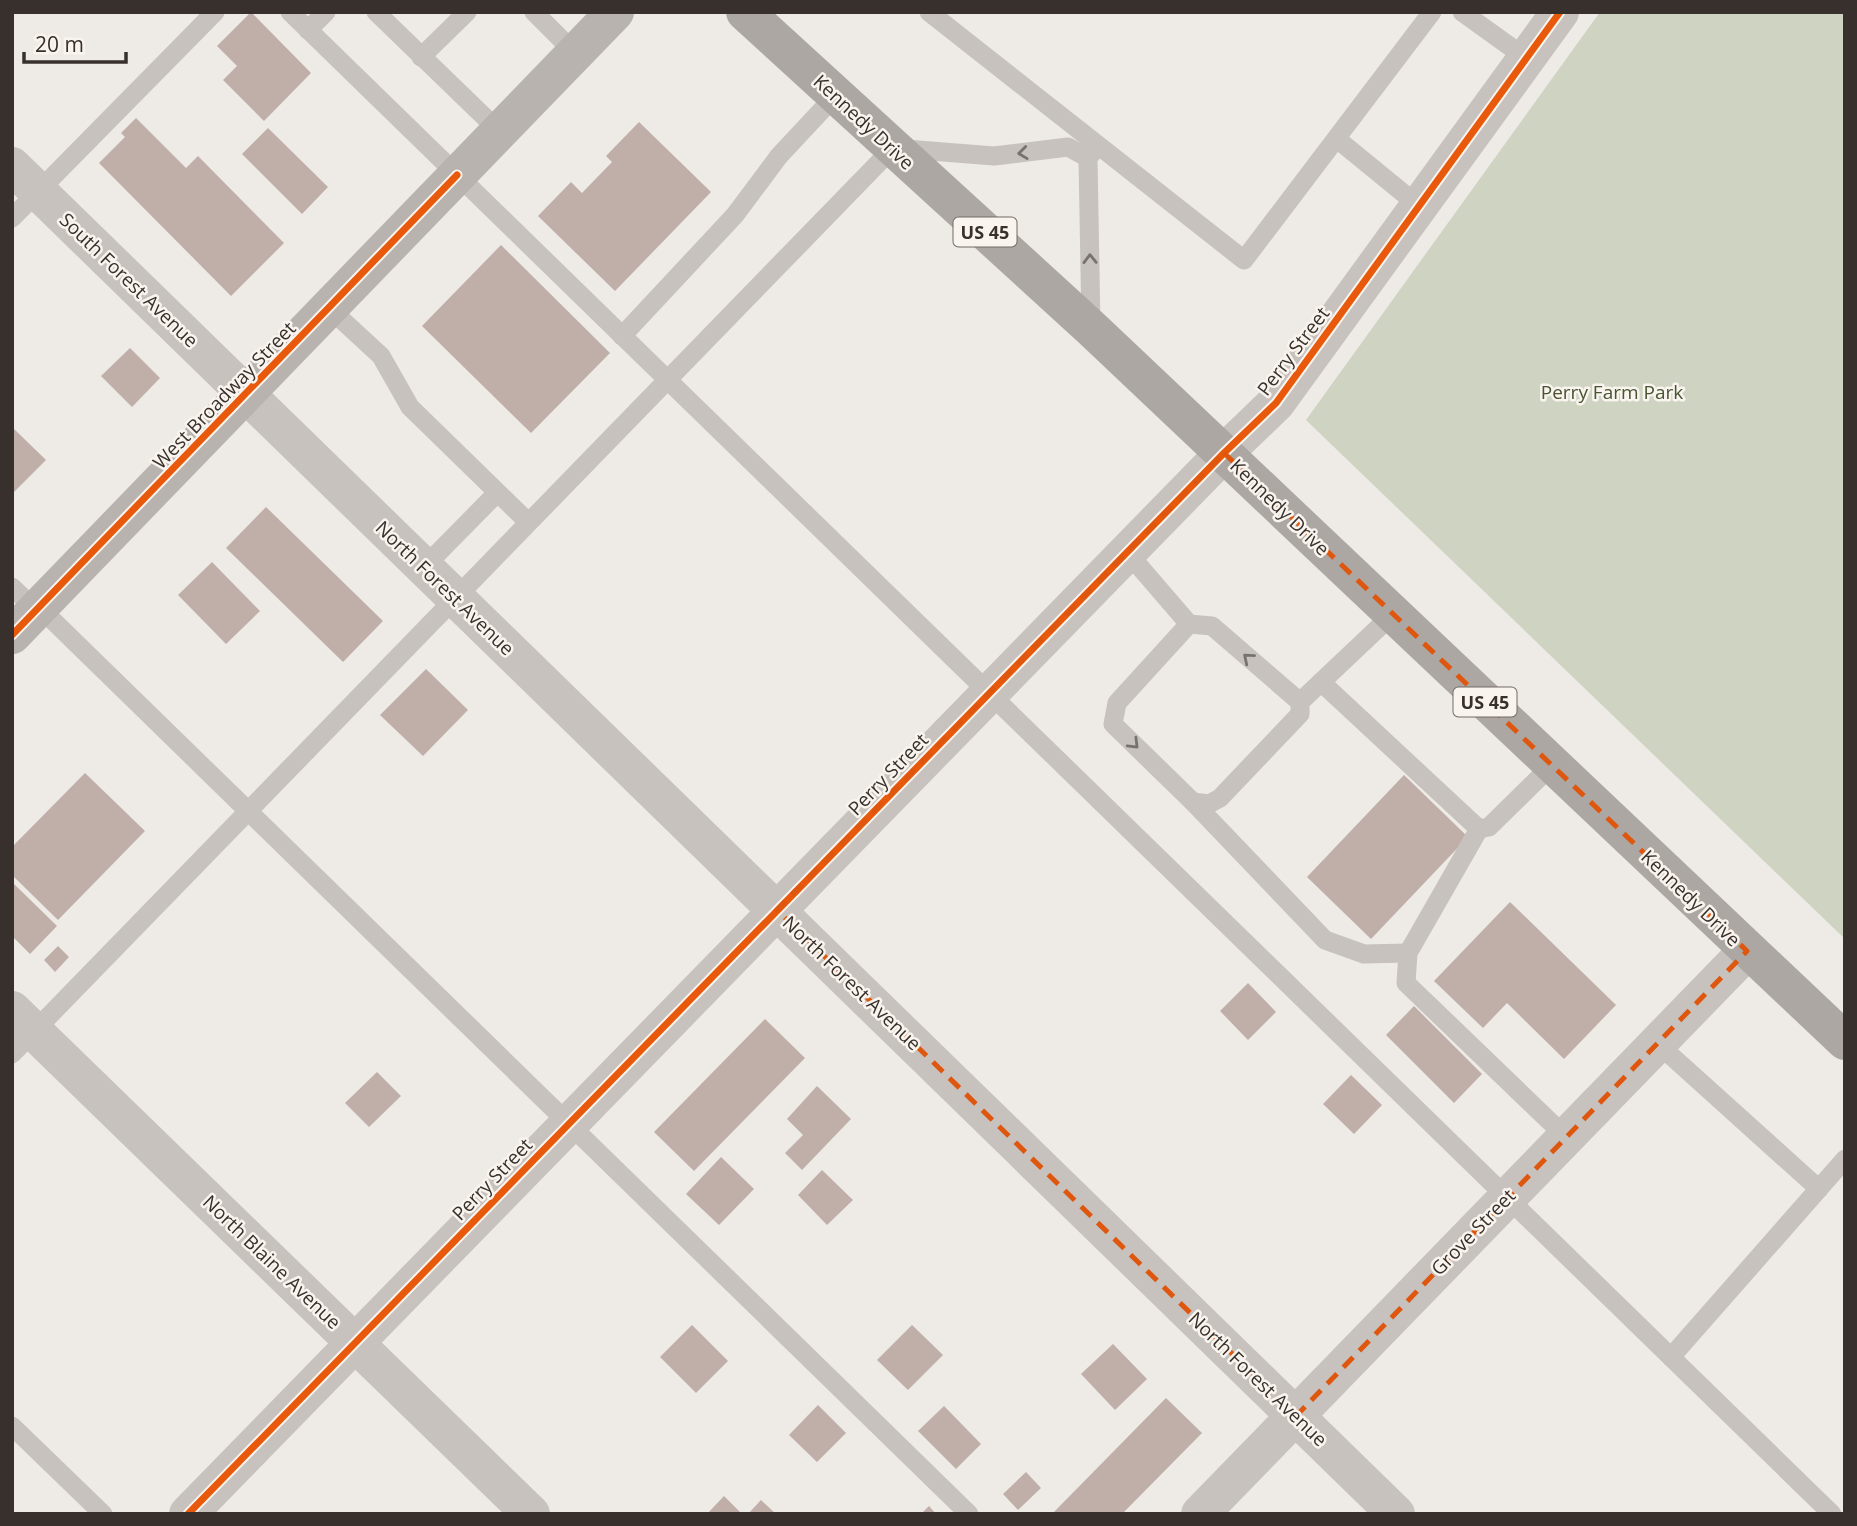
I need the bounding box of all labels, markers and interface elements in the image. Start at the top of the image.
scale bar [24,21,126,65]
text: 20 m [35,30,84,58]
street label: Kennedy Drive [808,69,920,175]
one-way arrow [1017,145,1028,160]
street label: South Forest Avenue [54,207,204,353]
road number: US 45 [954,218,1016,246]
one-way arrow [1082,254,1098,264]
street label: Perry Street [1251,301,1335,401]
street label: West Broadway Street [147,316,301,474]
park label: Perry Farm Park [1541,379,1683,405]
street label: Kennedy Drive [1225,453,1335,561]
street label: North Forest Avenue [370,515,520,661]
one-way arrow [1243,654,1256,666]
road number: US 45 [1454,688,1516,716]
street label: Perry Street [842,727,934,821]
one-way arrow [1125,735,1138,748]
street label: Kennedy Drive [1636,844,1746,952]
street label: North Forest Avenue [777,910,927,1056]
street label: Perry Street [446,1132,538,1226]
street label: Grove Street [1425,1183,1521,1281]
street label: North Blaine Avenue [197,1189,347,1335]
street label: North Forest Avenue [1183,1306,1333,1452]

